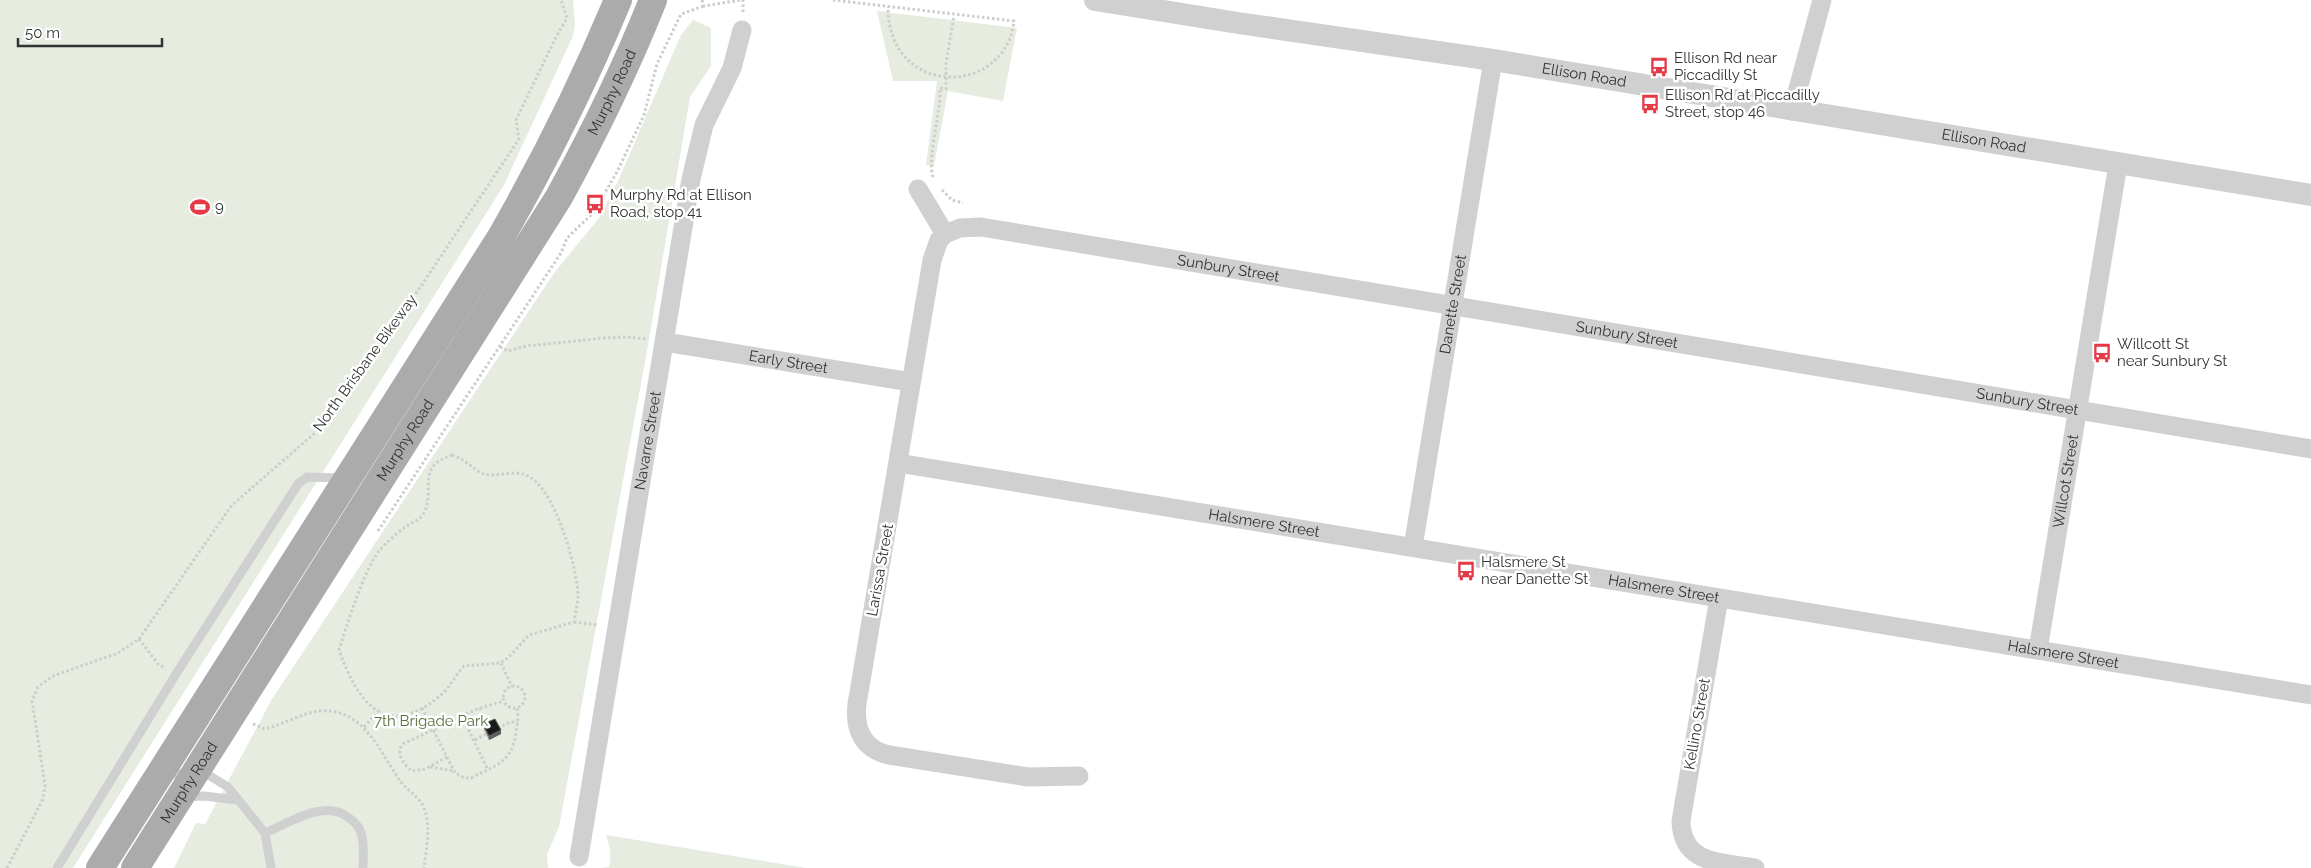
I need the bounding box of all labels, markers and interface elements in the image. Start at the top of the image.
scale bar [18,15,161,47]
text: 50 m [25,24,60,42]
street label: Murphy Road [584,47,640,138]
place label: Ellison Rd near Piccadilly St [1674,49,1778,84]
bus stop icon: Ellison Rd near Piccadilly St [1648,56,1670,78]
street label: Ellison Road [1541,59,1628,91]
place label: Ellison Rd at Piccadilly Street, stop 46 [1665,86,1820,121]
bus stop icon: Ellison Rd at Piccadilly Street, stop 46 [1639,93,1661,115]
street label: Ellison Road [1940,125,2027,157]
place label: Murphy Rd at Ellison Road, stop 41 [610,186,752,221]
bus stop icon: Murphy Rd at Ellison Road, stop 41 [584,193,606,215]
sports icon: 9 [189,196,211,218]
place label: 9 [215,198,224,216]
street label: Sunbury Street [1176,251,1281,286]
street label: Danette Street [1436,253,1470,355]
street label: North Brisbane Bikeway [309,291,421,435]
street label: Sunbury Street [1574,317,1679,352]
place label: Willcott St near Sunbury St [2117,335,2227,370]
bus stop icon: Willcott St near Sunbury St [2091,342,2113,364]
street label: Early Street [748,347,829,377]
street label: Sunbury Street [1975,384,2080,419]
street label: Navarre Street [631,390,665,491]
street label: Murphy Road [373,396,438,484]
street label: Willcot Street [2049,433,2082,529]
street label: Halsmere Street [1207,505,1321,541]
street label: Larissa Street [863,522,897,618]
place label: Halsmere St near Danette St [1481,553,1588,588]
bus stop icon: Halsmere St near Danette St [1455,560,1477,582]
street label: Halsmere Street [1607,571,1721,607]
street label: Halsmere Street [2006,636,2120,672]
street label: Kellino Street [1680,677,1714,771]
park label: 7th Brigade Park [374,712,488,730]
street label: Murphy Road [157,739,221,827]

